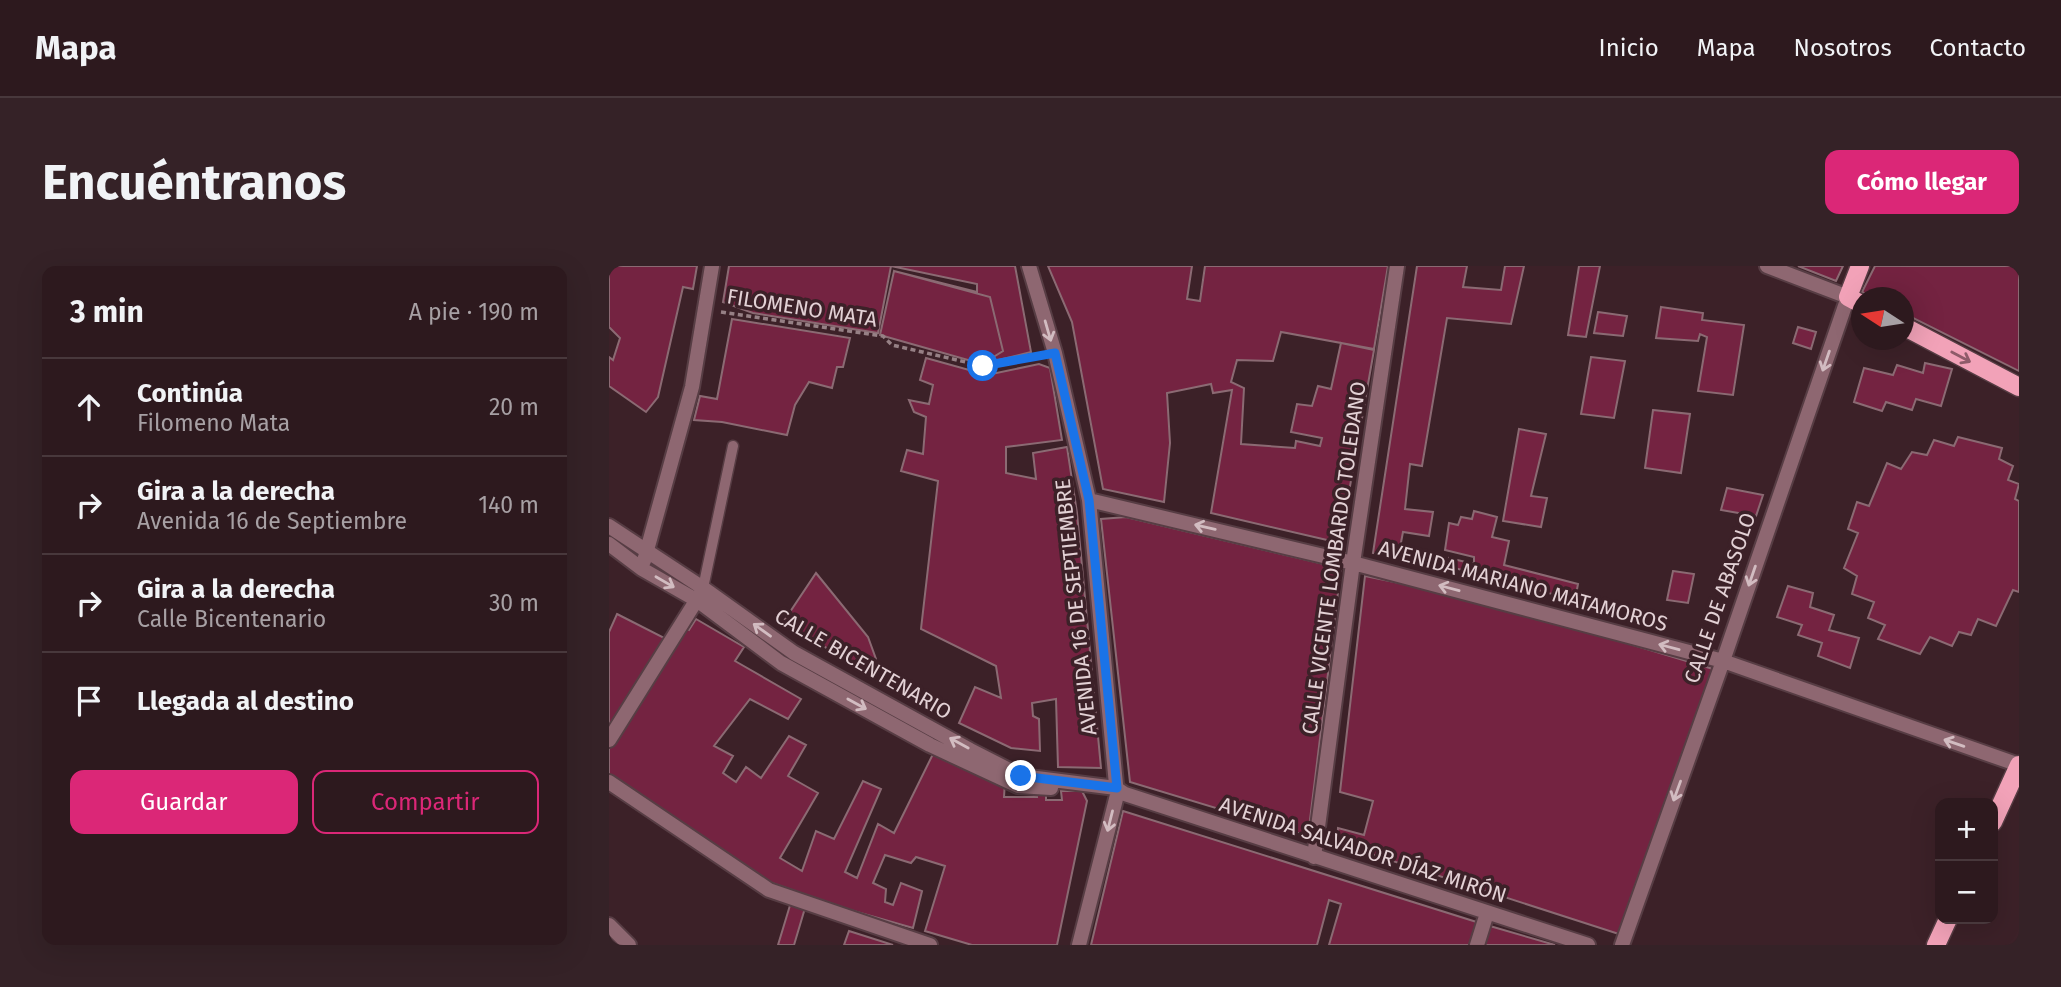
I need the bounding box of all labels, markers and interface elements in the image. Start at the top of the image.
text: Mapa [35,28,116,68]
text: Inicio [1599,34,1659,62]
text: Mapa [1697,34,1756,62]
text: Nosotros [1794,34,1892,62]
text: Contacto [1930,34,2026,62]
button: Cómo llegar [1825,150,2019,214]
text: Encuéntranos [42,153,346,212]
street label: FILOMENO MATA [725,283,879,333]
north arrow [1851,287,1914,350]
text: 3 min [70,294,144,330]
text: A pie · 190 m [409,298,539,326]
one-way arrow [1043,320,1056,342]
route start [967,350,998,381]
one-way arrow [1819,350,1831,372]
one-way arrow [1950,350,1971,364]
text: Continúa [137,378,243,409]
street label: CALLE VICENTE LOMBARDO TOLEDANO [1296,380,1372,736]
icon: ahead [70,388,108,426]
text: 20 m [489,393,539,421]
text: Filomeno Mata [137,409,290,437]
text: Gira a la derecha [137,476,335,507]
street label: AVENIDA 16 DE SEPTIEMBRE [1050,477,1102,737]
icon: right [70,486,108,524]
text: 140 m [478,491,539,519]
text: Avenida 16 de Septiembre [137,507,407,535]
street label: CALLE DE ABASOLO [1679,509,1761,687]
one-way arrow [1194,520,1217,534]
street label: AVENIDA MARIANO MATAMOROS [1376,535,1670,637]
one-way arrow [1745,565,1757,587]
text: Gira a la derecha [137,574,335,605]
one-way arrow [655,575,675,589]
one-way arrow [1439,581,1461,594]
icon: right [70,584,108,622]
text: 30 m [489,589,539,617]
street label: CALLE BICENTENARIO [770,603,956,725]
text: Calle Bicentenario [137,605,326,633]
one-way arrow [753,623,772,637]
one-way arrow [1658,640,1681,653]
icon: arrive [70,682,108,720]
text: Llegada al destino [137,686,354,717]
one-way arrow [846,698,867,712]
one-way arrow [949,736,969,750]
one-way arrow [1944,736,1966,748]
route end [1005,760,1036,791]
button: Guardar [70,770,298,834]
button: Compartir [312,770,539,834]
one-way arrow [1670,780,1683,802]
street label: AVENIDA SALVADOR DÍAZ MIRÓN [1216,791,1510,909]
map controls [1935,798,1998,924]
button: + [1935,798,1998,861]
one-way arrow [1103,810,1116,832]
button: − [1935,861,1998,924]

